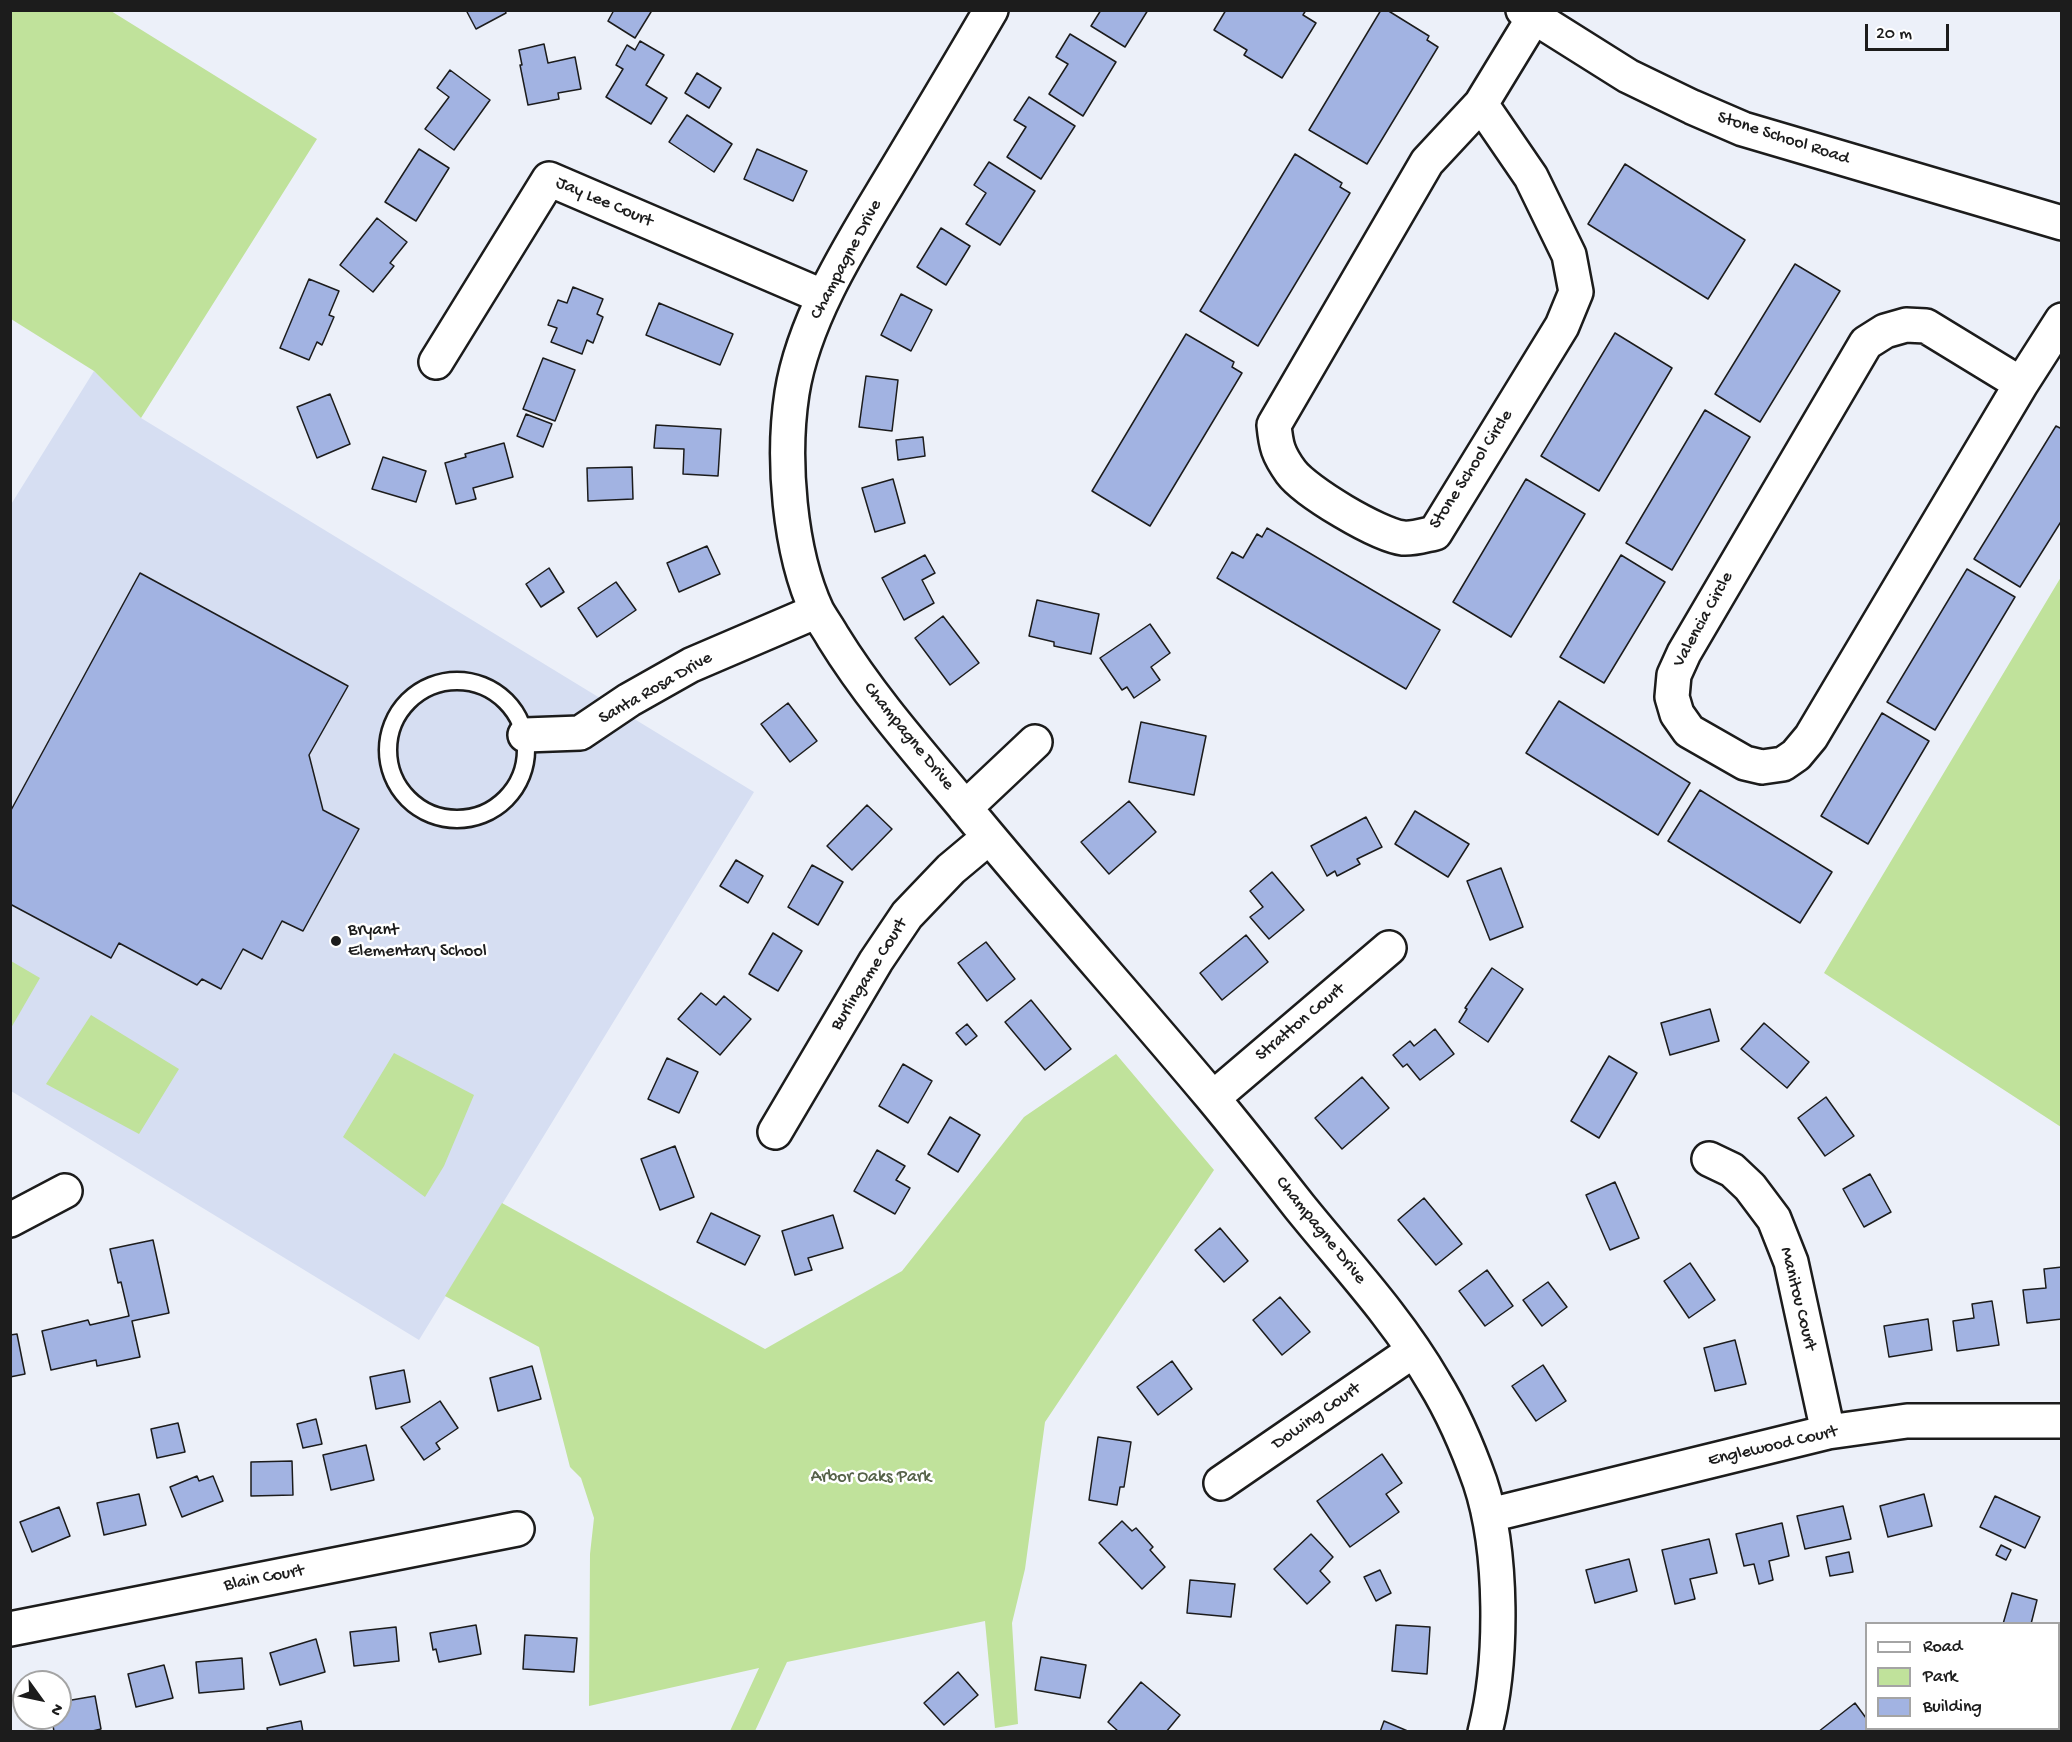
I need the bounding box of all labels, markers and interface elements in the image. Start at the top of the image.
scale bar [1868,12,1952,50]
text: 20 m [1876,24,1912,45]
street label: Stone School Road [1714,107,1852,171]
street label: Jay Lee Court [552,173,656,233]
street label: Champagne Drive [806,196,888,324]
street label: Stone School Circle [1425,406,1519,534]
street label: Valencia Circle [1669,569,1739,671]
street label: Santa Rosa Drive [595,648,717,730]
street label: Champagne Drive [858,679,958,795]
street label: Burlingame Court [827,915,913,1035]
place label: Bryant Elementary School [348,920,487,962]
marker: Bryant Elementary School [329,934,343,948]
street label: Stratton Court [1252,979,1350,1067]
street label: Champagne Drive [1270,1173,1370,1289]
street label: Manitou Court [1774,1245,1820,1353]
street label: Dowing Court [1269,1379,1365,1455]
street label: Englewood Court [1706,1422,1840,1472]
park label: Arbor Oaks Park [811,1467,931,1489]
street label: Blain Court [222,1561,306,1597]
legend [1865,1622,2060,1730]
text: Road [1923,1637,1962,1658]
text: Park [1923,1667,1957,1688]
north arrow [12,1670,72,1730]
text: Building [1923,1697,1982,1718]
text: N [45,1699,67,1719]

